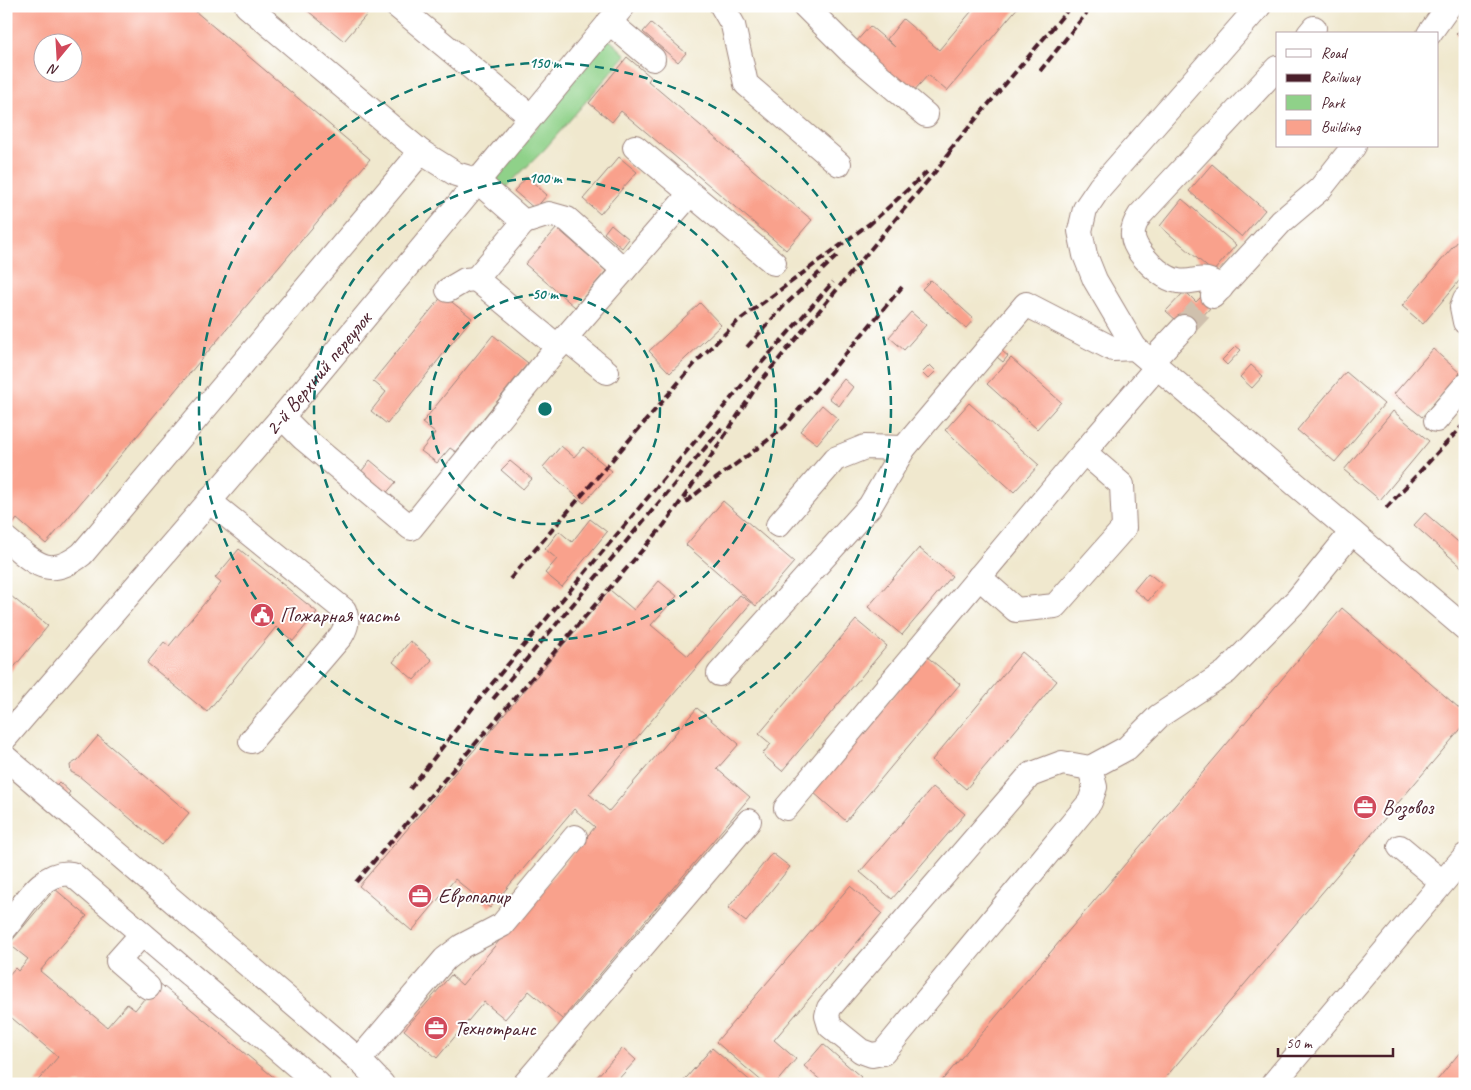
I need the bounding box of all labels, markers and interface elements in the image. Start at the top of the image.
north arrow [32,32,82,82]
legend [1276,32,1438,148]
text: Road [1321,44,1348,63]
text: 150 m [529,54,563,73]
text: N [45,60,61,79]
text: Railway [1321,68,1362,87]
text: Park [1321,94,1346,113]
text: Building [1321,118,1361,137]
text: 100 m [529,169,563,188]
text: 50 m [532,285,559,304]
street label: 2-й Верхний переулок [259,305,378,441]
centre of rings [536,400,554,418]
public building icon: Пожарная часть [249,602,275,628]
place label: Пожарная часть [280,602,400,628]
office icon: Возовоз [1352,794,1378,820]
place label: Возовоз [1382,794,1435,821]
office icon: Европапир [407,883,433,909]
place label: Европапир [438,883,511,909]
office icon: Технотранс [423,1015,449,1041]
place label: Технотранс [454,1015,537,1041]
scale bar [1278,1025,1394,1057]
text: 50 m [1286,1034,1313,1053]

